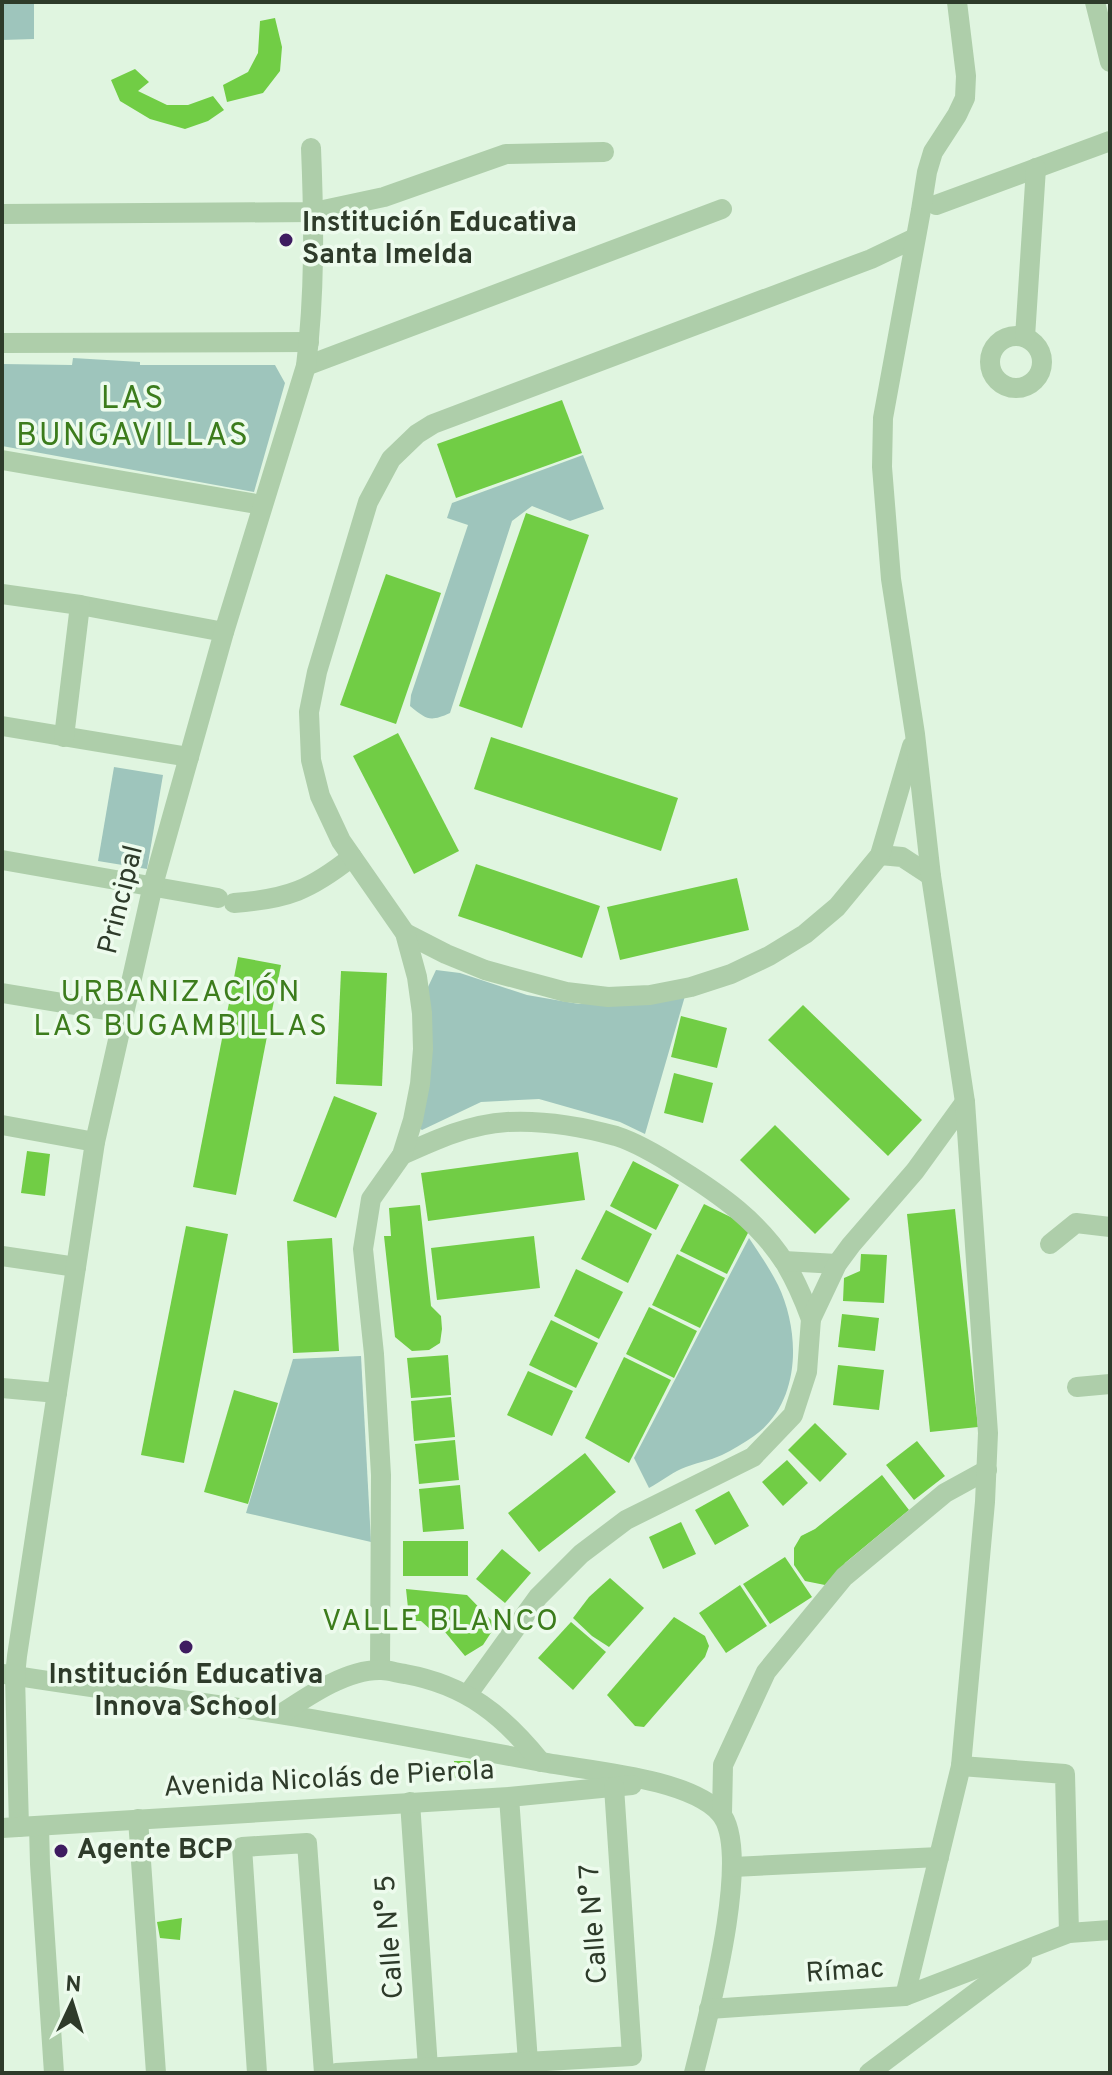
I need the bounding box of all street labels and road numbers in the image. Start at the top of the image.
street label: Principal [91,842,153,958]
street label: Avenida Nicolás de Pierola [163,1753,495,1807]
street label: Calle N° 7 [573,1863,617,1985]
street label: Calle N° 5 [369,1874,413,2000]
street label: Rímac [804,1951,886,1993]

